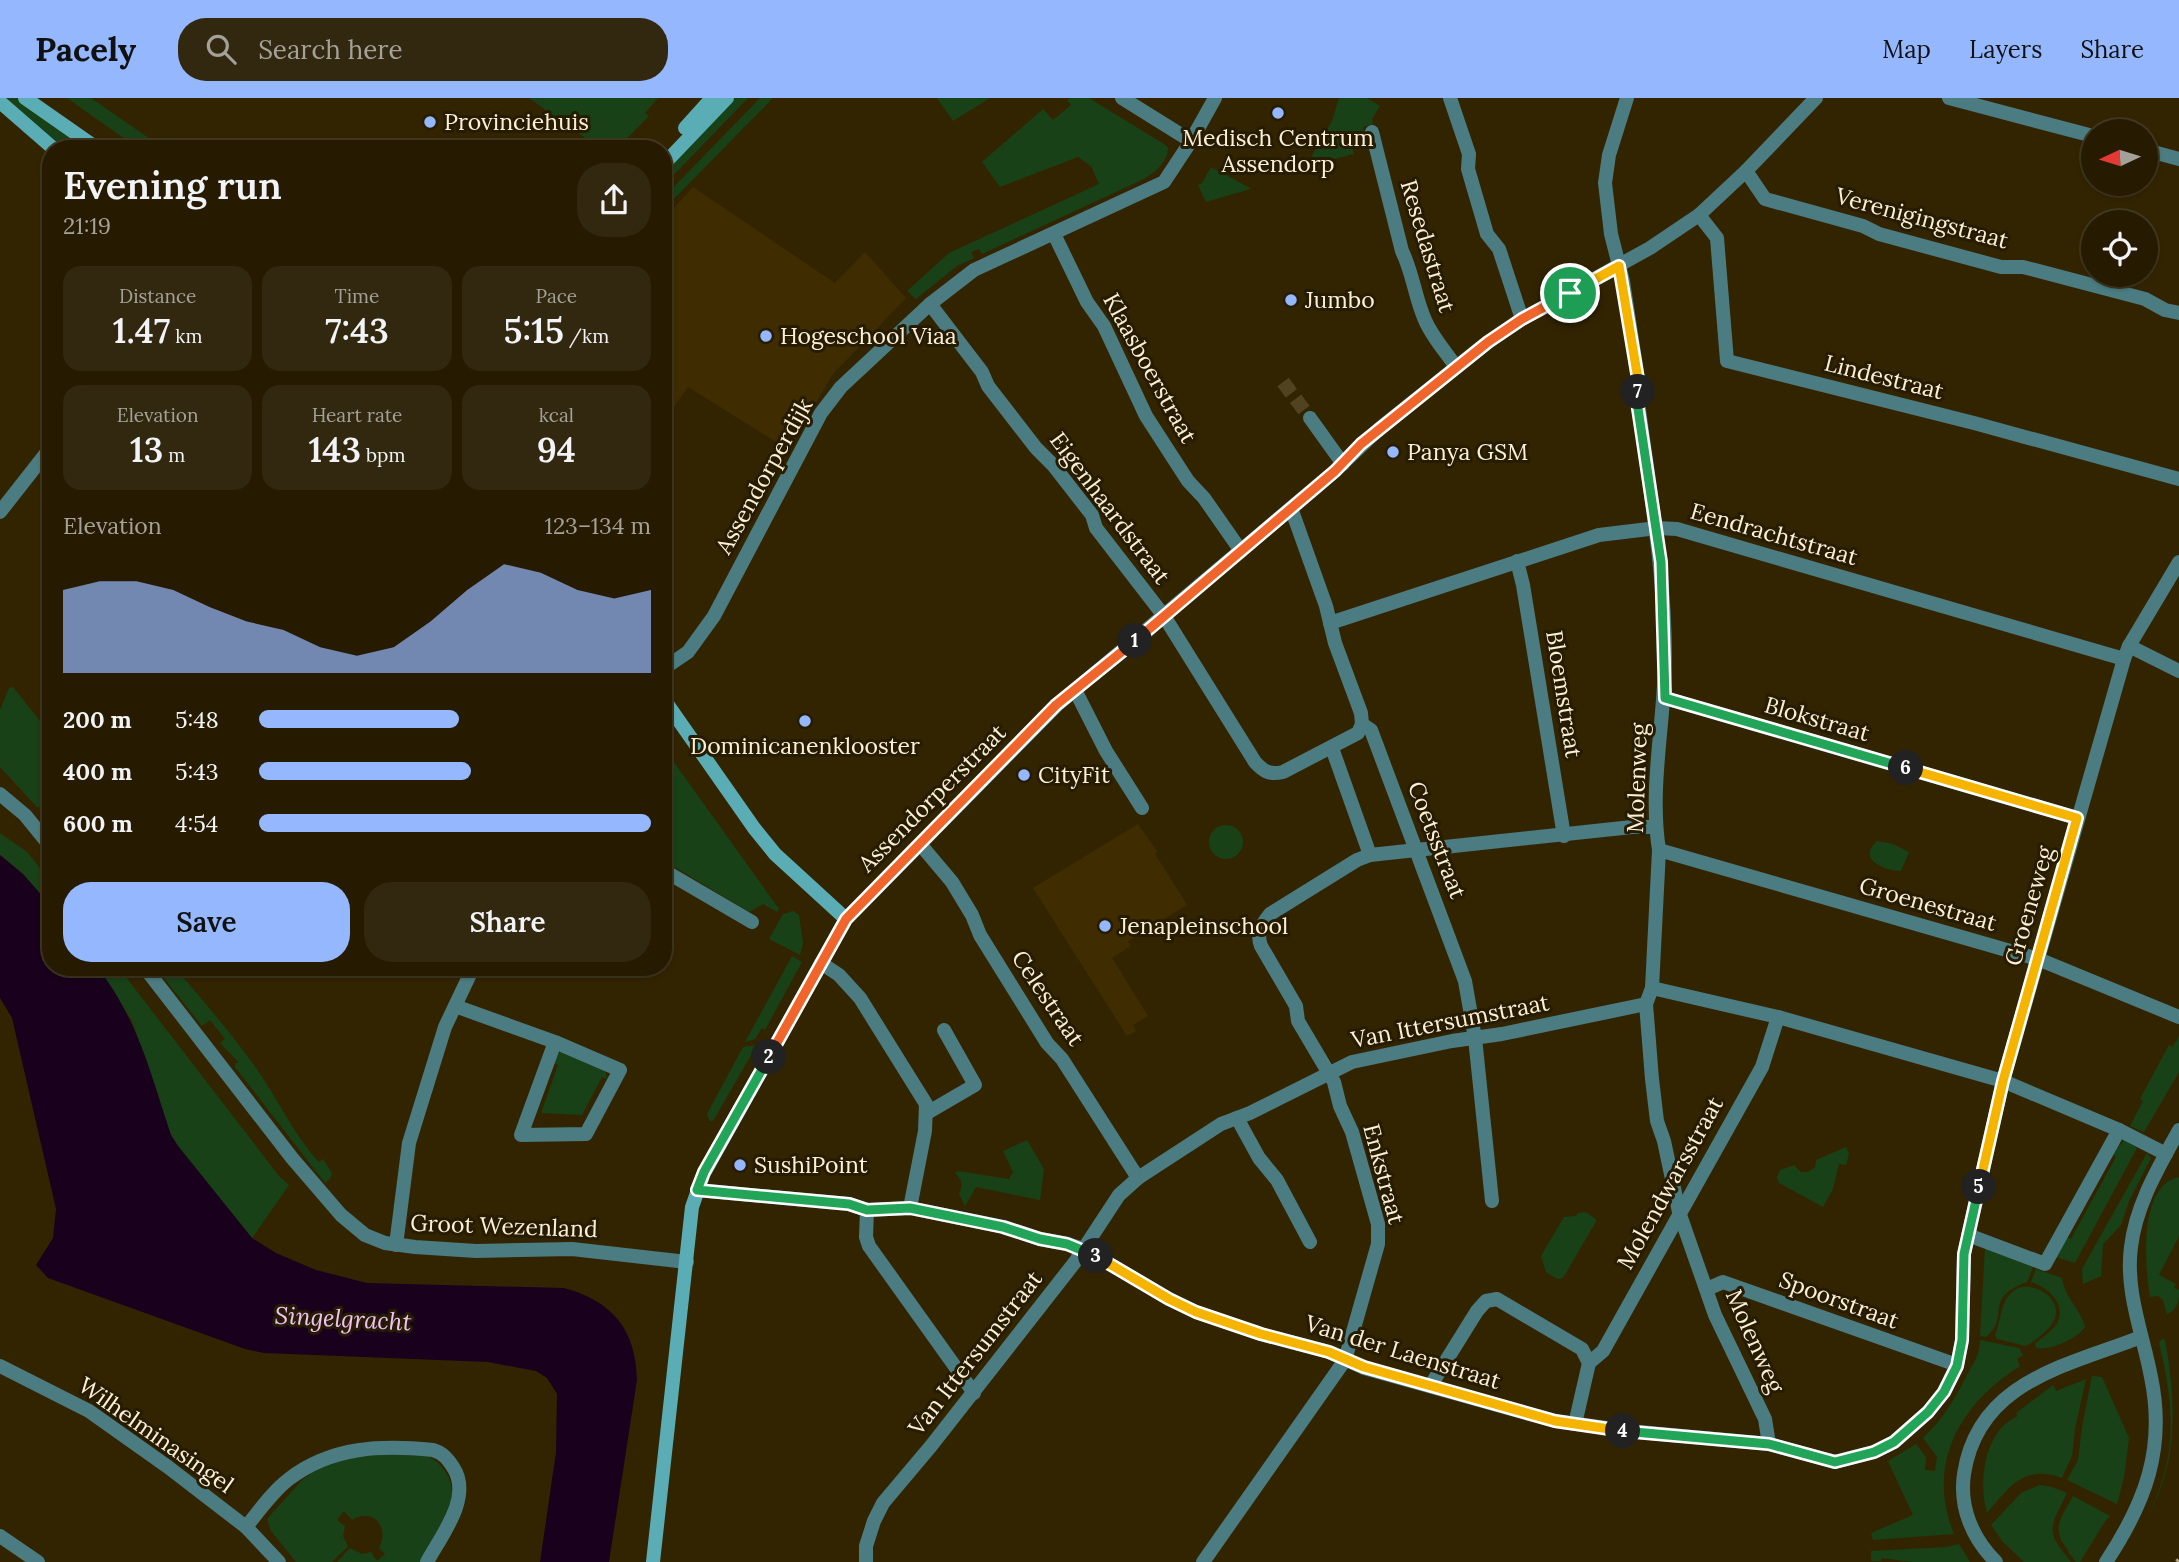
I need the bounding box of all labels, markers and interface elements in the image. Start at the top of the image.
search box [178,18,668,81]
text: Pacely [35,28,136,70]
icon: search [202,30,240,68]
text: Search here [258,33,402,66]
text: Map [1882,34,1931,65]
text: Layers [1969,34,2042,65]
text: Share [2080,34,2144,65]
marker: Medisch Centrum Assendorp [1270,105,1286,121]
place label: Provinciehuis [444,107,589,136]
marker: Provinciehuis [422,114,438,130]
north arrow [2081,119,2158,196]
map controls [2081,119,2158,287]
place label: Medisch Centrum Assendorp [1182,123,1374,178]
text: Evening run [63,161,282,209]
button: share [577,163,651,237]
street label: Resedastraat [1395,176,1462,316]
street label: Verenigingstraat [1832,180,2012,255]
button: locate [2081,210,2158,287]
text: 21:19 [63,211,111,240]
pin [1540,263,1600,323]
icon: arrive [1551,274,1589,312]
text: Distance [119,284,196,308]
text: Time [335,284,379,308]
text: Pace [536,284,577,308]
place label: Jumbo [1304,285,1375,314]
street label: Klaasboerstraat [1097,287,1204,448]
marker: Jumbo [1283,292,1299,308]
text: 1.47 [113,308,170,353]
text: 7:43 [325,308,389,353]
text: 5:15 [503,308,564,353]
place label: Hogeschool Viaa [780,321,957,350]
text: km [170,324,202,348]
text: /km [564,324,609,348]
marker: Hogeschool Viaa [758,328,774,344]
street label: Lindestraat [1822,348,1947,405]
pin: 7 [1620,374,1656,410]
text: 7 [1633,379,1642,403]
street label: Assendorperdijk [708,392,819,560]
text: Elevation [117,403,198,427]
text: Heart rate [312,403,402,427]
text: kcal [539,403,574,427]
street label: Eigenhaardstraat [1044,426,1177,589]
text: 13 [130,427,163,472]
text: 143 [309,427,361,472]
text: 94 [537,427,576,472]
place label: Panya GSM [1407,437,1528,466]
text: m [163,443,185,467]
text: bpm [361,443,405,467]
marker: Panya GSM [1385,444,1401,460]
street label: Eendrachtstraat [1687,496,1861,571]
text: Elevation [63,511,162,540]
text: 123–134 m [545,511,651,540]
pin: 1 [1118,624,1152,658]
text: 1 [1131,628,1138,652]
street label: Bloemstraat [1540,628,1589,760]
street label: Blokstraat [1761,690,1873,747]
text: 200 m [63,705,132,734]
text: 5:48 [175,705,219,734]
marker: Dominicanenklooster [797,713,813,729]
street label: Assendorperstraat [851,718,1012,878]
street label: Molenweg [1620,721,1653,833]
place label: Dominicanenklooster [690,731,920,760]
pin: 6 [1888,750,1924,786]
text: 6 [1900,755,1911,779]
text: 400 m [63,757,132,786]
text: 5:43 [175,757,219,786]
place label: CityFit [1038,760,1110,789]
marker: CityFit [1016,767,1032,783]
street label: Coetsstraat [1402,777,1473,903]
text: 600 m [63,809,133,838]
text: 4:54 [175,809,218,838]
street label: Groeneweg [1998,842,2060,969]
street label: Groenestraat [1856,870,2000,937]
button: Save [63,882,350,962]
button: Share [364,882,651,962]
place label: Jenapleinschool [1118,911,1288,940]
marker: Jenapleinschool [1097,918,1113,934]
street label: Celestraat [1006,944,1091,1051]
street label: Van Ittersumstraat [1348,987,1551,1054]
pin: 2 [752,1040,786,1074]
text: 2 [763,1044,774,1068]
street label: Molendwarsstraat [1610,1091,1729,1274]
street label: Enkstraat [1357,1121,1412,1227]
place label: SushiPoint [754,1150,868,1179]
marker: SushiPoint [732,1157,748,1173]
pin: 5 [1962,1170,1996,1204]
text: 5 [1973,1174,1984,1198]
street label: Groot Wezenland [410,1208,598,1243]
pin: 3 [1078,1238,1114,1274]
text: 3 [1090,1243,1101,1267]
street label: Spoorstraat [1775,1264,1903,1335]
street label: Van Ittersumstraat [901,1265,1048,1442]
street label: Molenweg [1720,1285,1792,1398]
water label: Singelgracht [274,1299,412,1338]
street label: Van der Laenstraat [1301,1308,1504,1395]
street label: Wilhelminasingel [73,1370,240,1499]
pin: 4 [1606,1414,1640,1448]
text: 4 [1617,1418,1628,1442]

